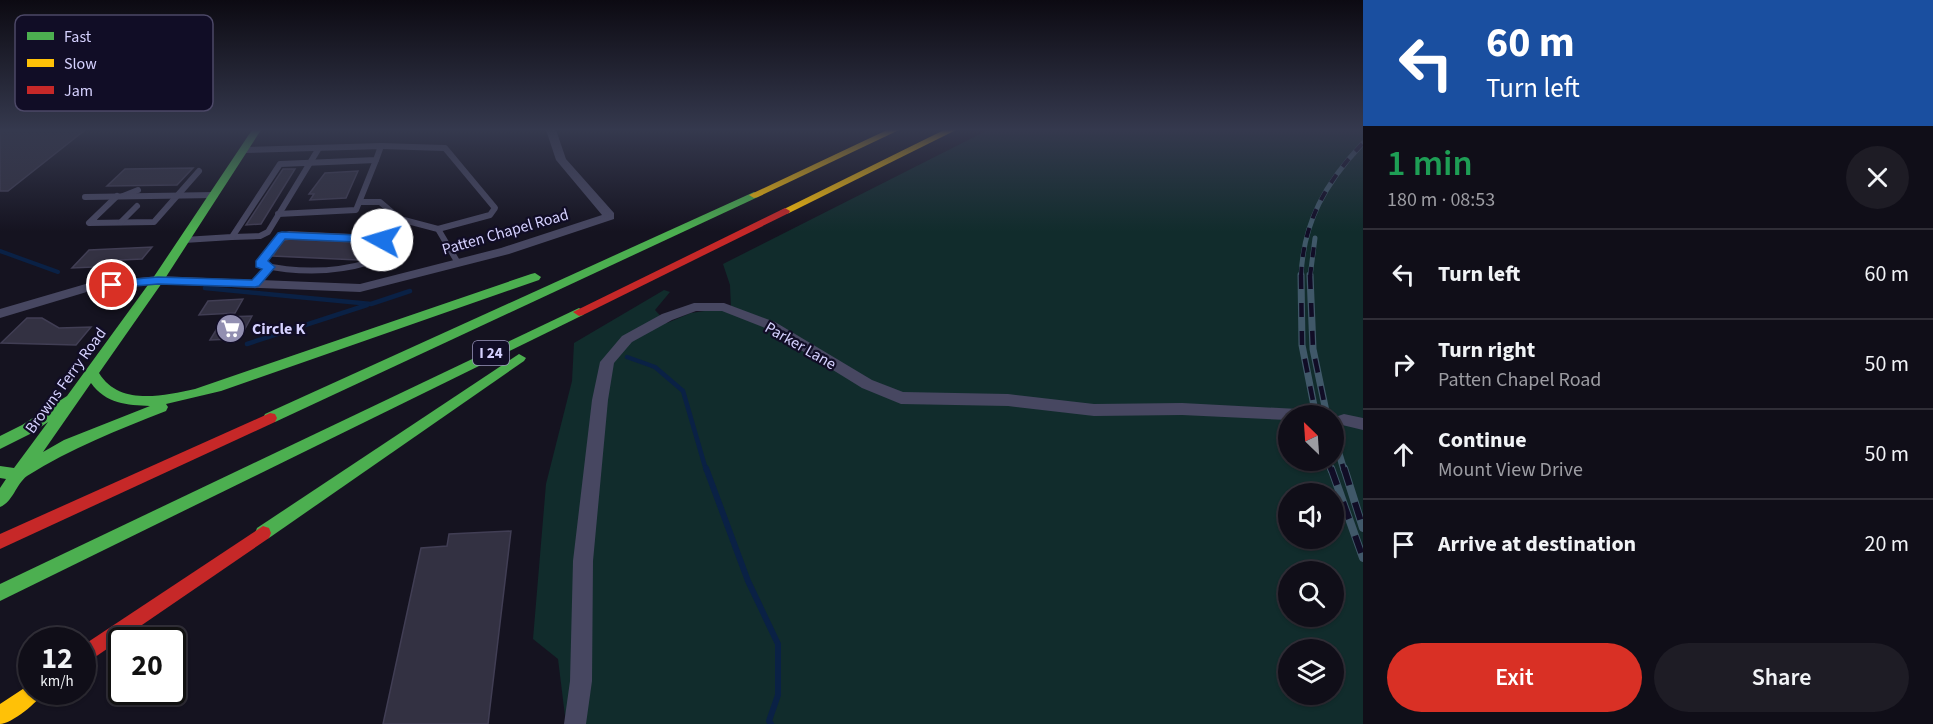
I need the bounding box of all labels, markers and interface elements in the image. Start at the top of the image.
text: 60 m [1486,13,1575,73]
legend [15,15,213,111]
icon: left [1387,24,1465,102]
text: Fast [64,26,92,48]
text: Slow [64,53,97,75]
text: Turn left [1486,69,1580,108]
text: Jam [64,80,93,102]
text: 1 min [1387,138,1473,189]
button: close [1846,146,1909,209]
text: 180 m · 08:53 [1387,186,1495,214]
street label: Patten Chapel Road [439,203,571,261]
position arrow [350,208,414,272]
icon: left [1387,258,1420,291]
text: Turn left [1438,258,1520,290]
text: 60 m [1864,258,1909,290]
pin [86,259,137,310]
icon: arrive [95,268,128,301]
supermarket icon: Circle K [215,312,247,344]
street label: Parker Lane [761,317,840,375]
place label: Circle K [252,318,305,340]
street label: Browns Ferry Road [20,323,112,438]
text: Turn right [1438,334,1535,366]
road number: I 24 [473,341,509,365]
icon: right [1387,348,1420,381]
text: 50 m [1864,348,1909,380]
text: Patten Chapel Road [1438,366,1601,394]
north arrow [1278,405,1344,471]
map controls [1278,405,1344,705]
text: Continue [1438,424,1527,456]
icon: ahead [1387,438,1420,471]
text: 50 m [1864,438,1909,470]
text: Mount View Drive [1438,456,1583,484]
button: sound [1278,483,1344,549]
icon: arrive [1387,528,1420,561]
text: Arrive at destination [1438,528,1636,560]
text: 20 m [1864,528,1909,560]
button: search [1278,561,1344,627]
speed limit sign: 20 [108,627,186,705]
text: 12 [41,637,73,680]
button: layers [1278,639,1344,705]
button: Exit [1387,643,1642,712]
button: Share [1654,643,1909,712]
text: km/h [40,671,74,692]

